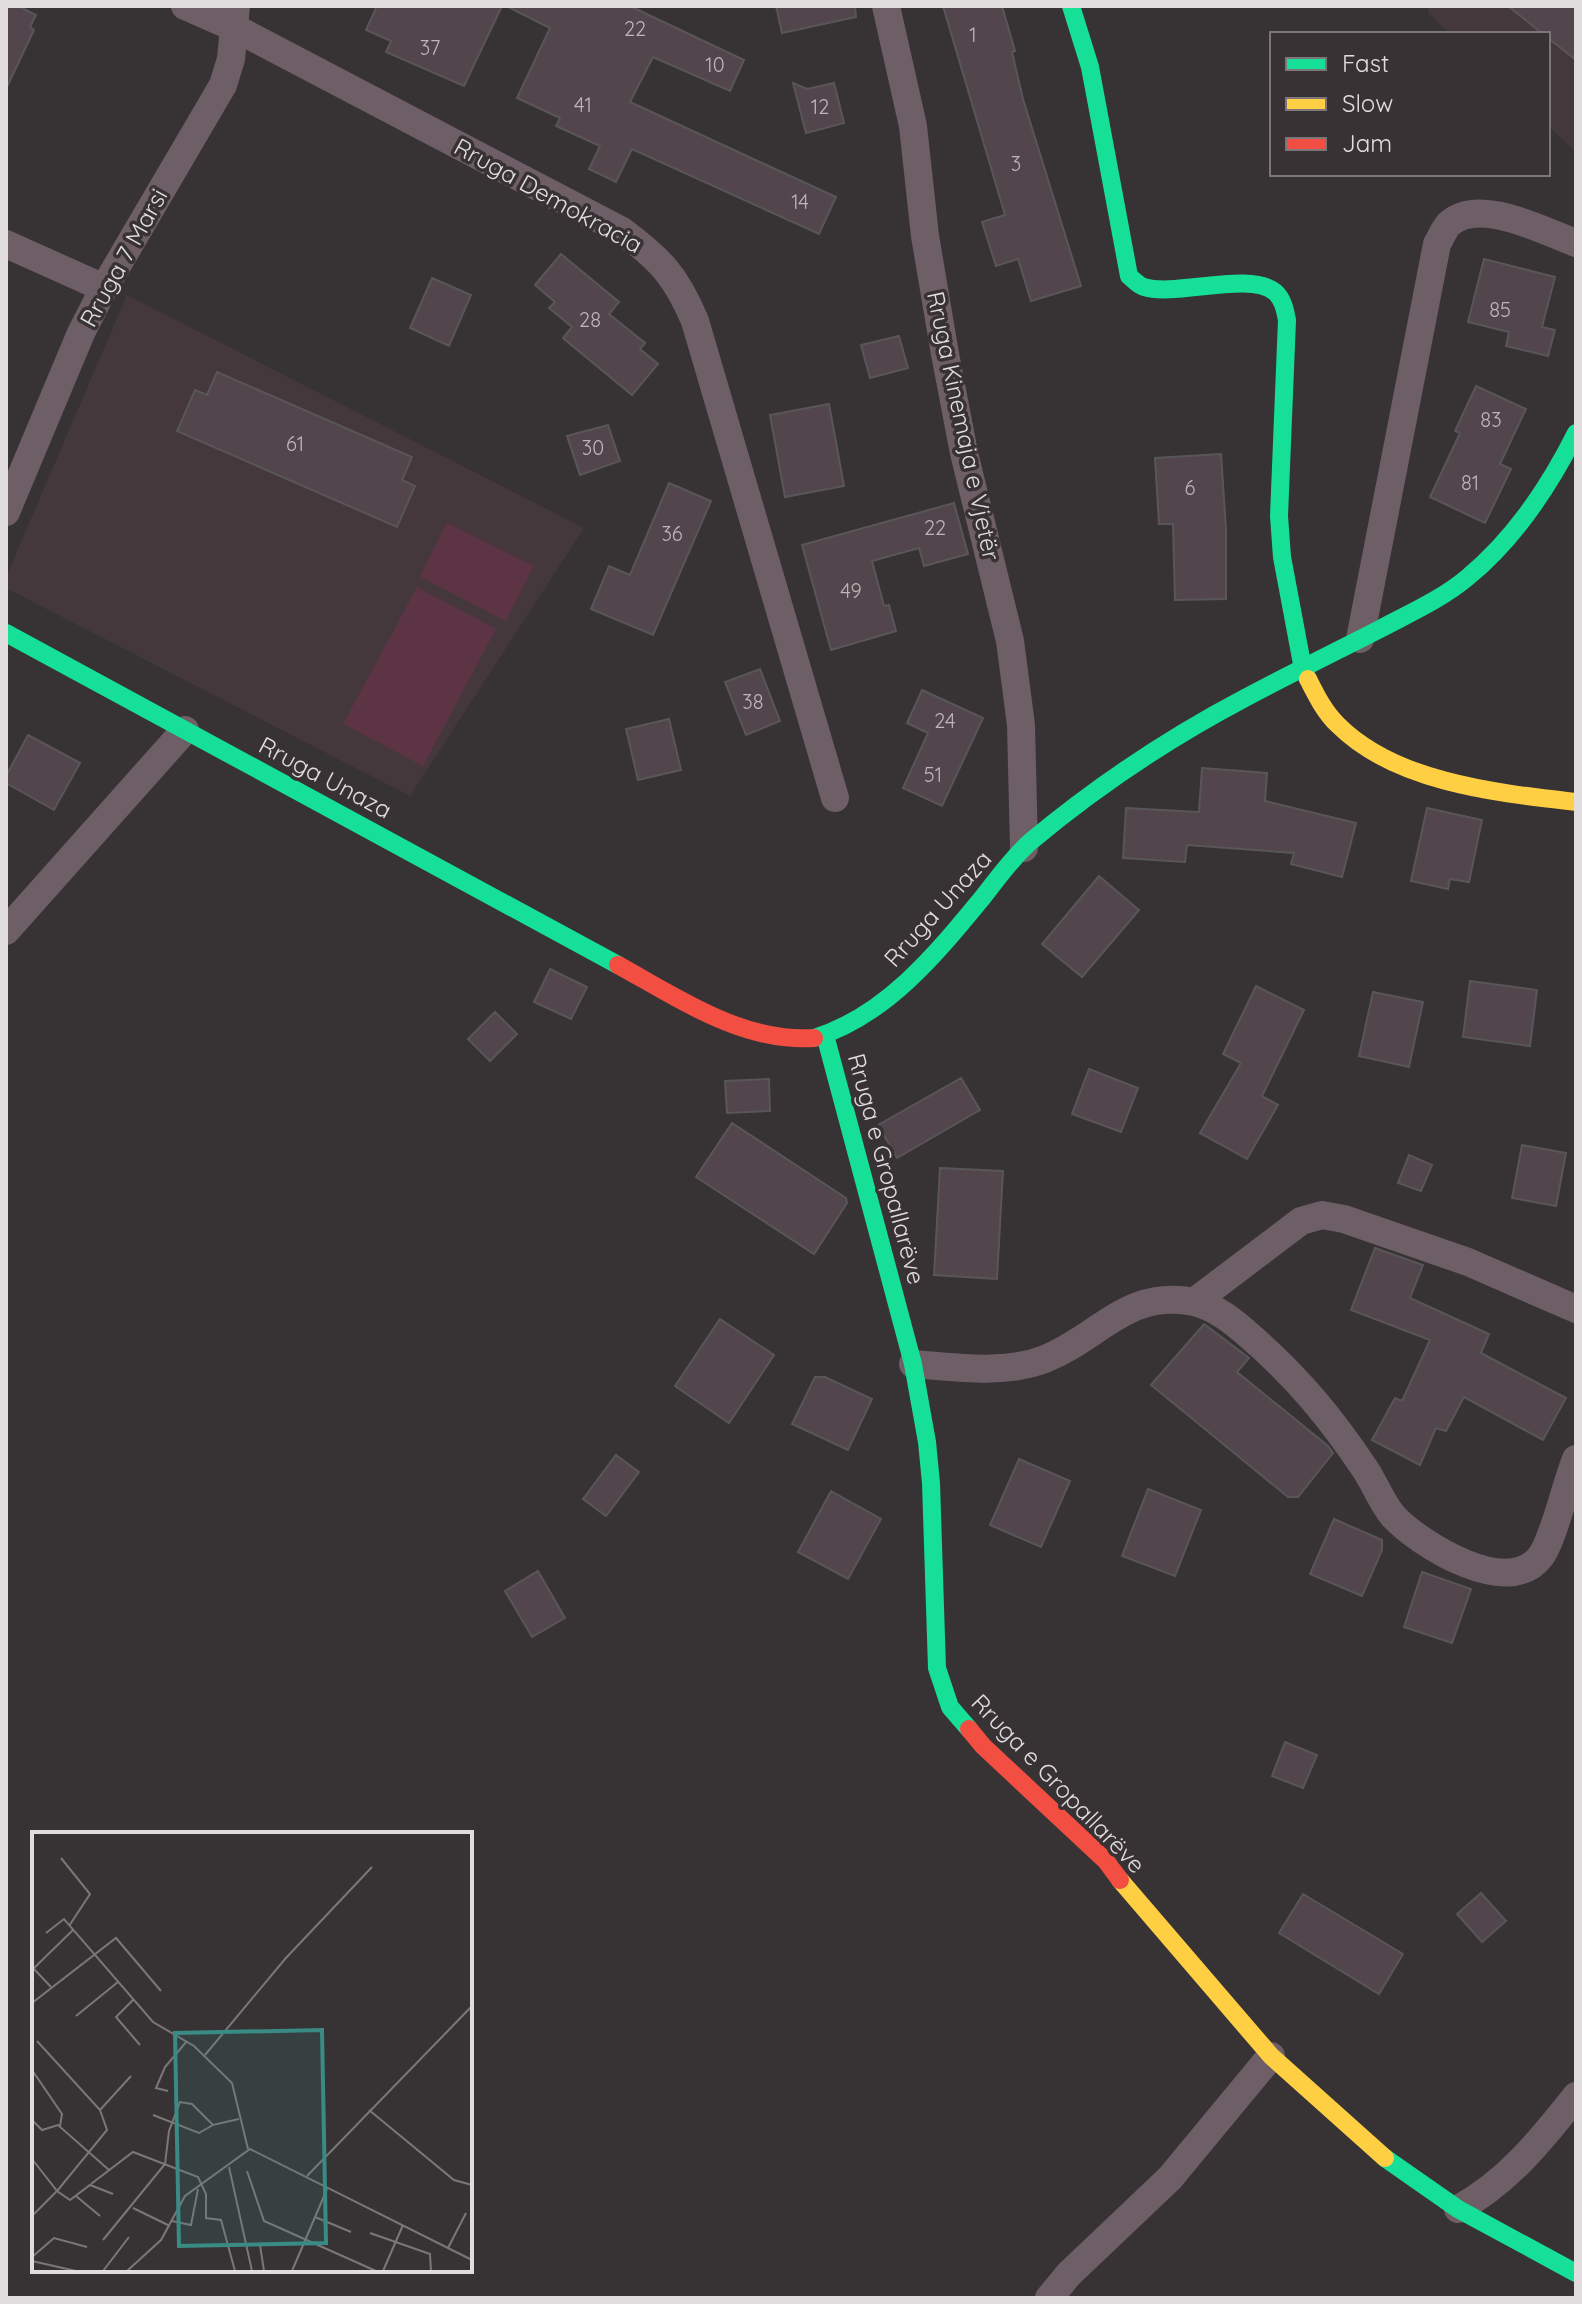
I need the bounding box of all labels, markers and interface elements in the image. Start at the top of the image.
house number: 22 [624,16,646,41]
house number: 1 [969,22,977,47]
legend [1270,32,1550,176]
house number: 37 [420,35,440,60]
text: Fast [1342,48,1389,78]
house number: 10 [705,52,725,77]
text: Slow [1342,88,1393,118]
house number: 41 [574,92,592,117]
house number: 12 [811,94,829,119]
text: Jam [1342,128,1392,158]
street label: Rruga Demokracia [449,131,648,259]
house number: 3 [1011,151,1021,176]
street label: Rruga 7 Marsi [73,183,173,332]
house number: 14 [791,189,809,214]
street label: Rruga Kinemaja e Vjetër [921,288,1007,563]
house number: 85 [1489,297,1511,322]
house number: 28 [579,307,601,332]
house number: 83 [1480,407,1502,432]
house number: 61 [286,431,304,456]
house number: 30 [582,435,604,460]
house number: 81 [1461,470,1479,495]
house number: 6 [1185,475,1196,500]
house number: 22 [924,515,946,540]
house number: 36 [661,521,683,546]
house number: 49 [840,578,862,603]
house number: 38 [742,689,764,714]
house number: 24 [934,708,956,733]
street label: Rruga Unaza [254,730,397,825]
house number: 51 [924,762,942,787]
street label: Rruga Unaza [877,844,997,973]
street label: Rruga e Gropallarëve [842,1050,932,1287]
street label: Rruga e Gropallarëve [965,1687,1152,1879]
inset map [32,1832,472,2272]

